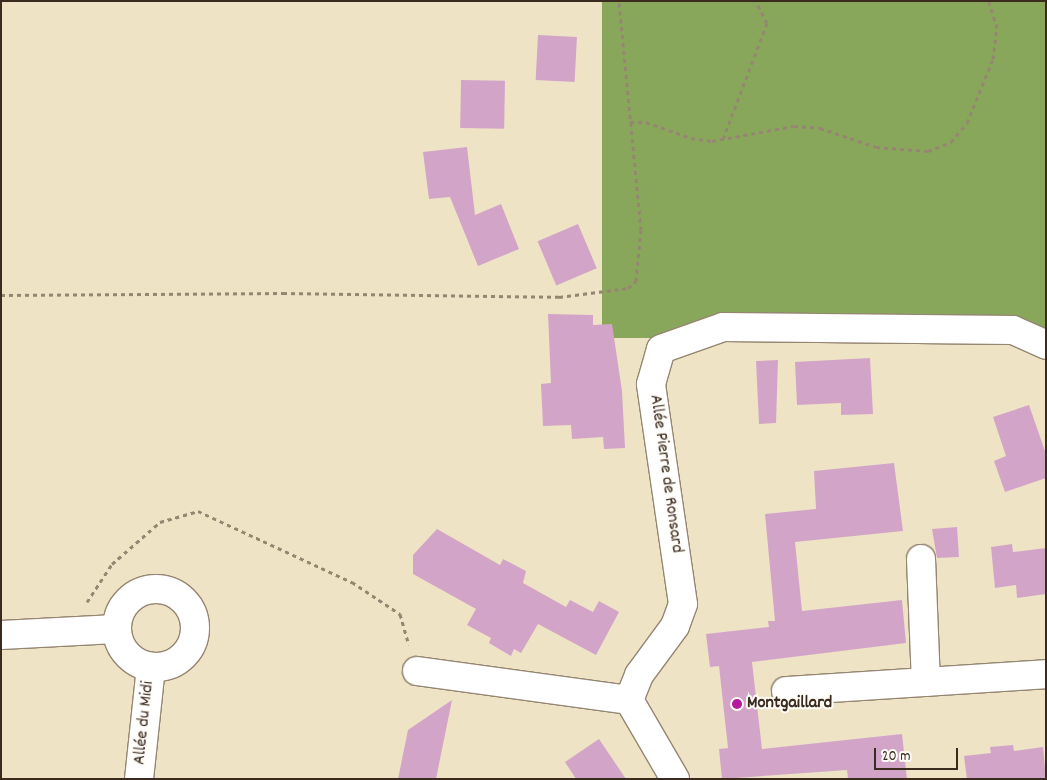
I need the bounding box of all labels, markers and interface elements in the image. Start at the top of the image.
street label: Allée Pierre de Ronsard [643,393,687,555]
street label: Allée du Midi [130,680,160,766]
place label: Montgaillard [747,693,832,715]
marker: Montgaillard [731,698,743,710]
scale bar [877,738,961,770]
text: 20 m [882,746,910,768]

